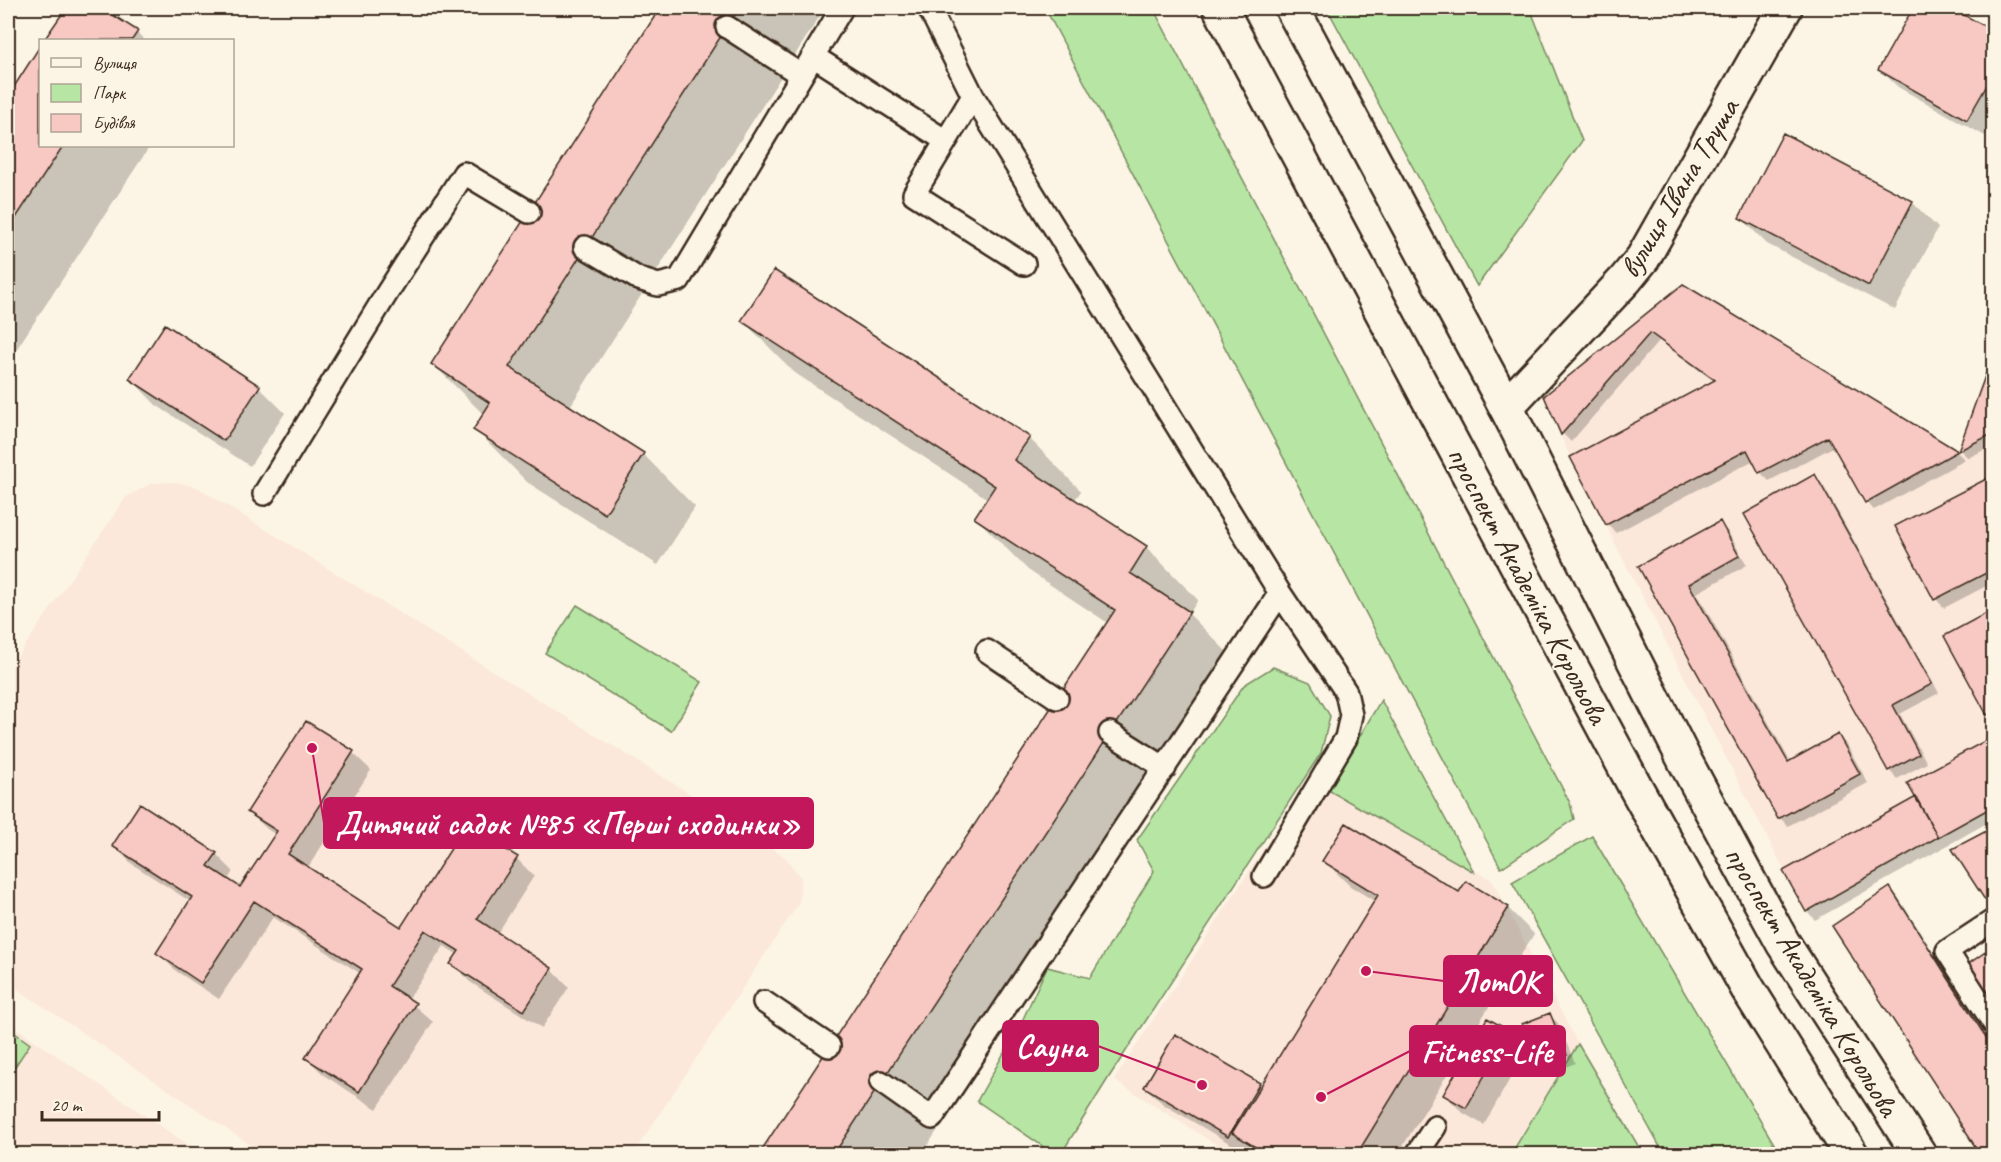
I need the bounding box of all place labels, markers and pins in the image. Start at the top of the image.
callout: Дитячий садок №85 «Перші сходинки» [324,798,813,848]
callout: ЛотОК [1444,956,1552,1006]
callout: Сауна [1003,1021,1098,1071]
callout: Fitness-Life [1410,1026,1565,1076]

